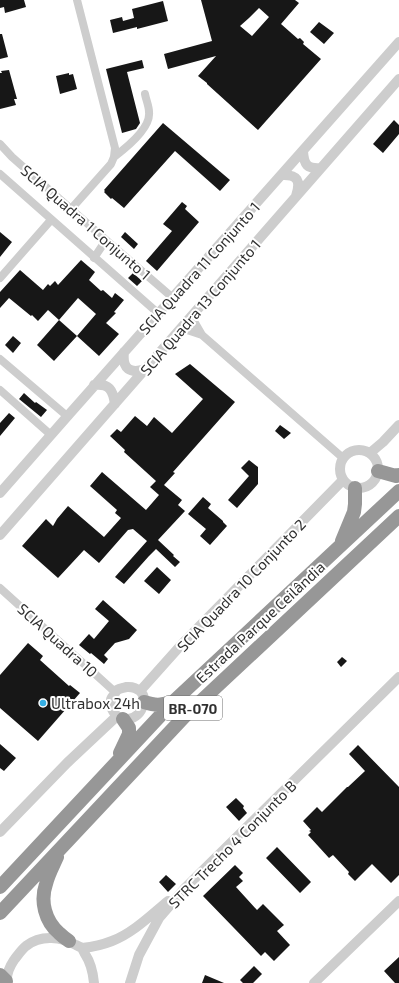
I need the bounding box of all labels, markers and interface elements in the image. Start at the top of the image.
street label: SCIA Quadra 1 Conjunto 1 [17,161,155,284]
street label: SCIA Quadra 11 Conjunto 1 [135,198,264,339]
street label: SCIA Quadra 13 Conjunto 1 [136,235,265,379]
street label: SCIA Quadra 10 Conjunto 2 [173,515,310,656]
street label: Estrada Parque Ceilândia [192,558,328,686]
street label: SCIA Quadra 10 [14,599,102,681]
place label: Ultrabox 24h [51,694,140,712]
road number: BR-070 [164,696,222,720]
marker: Ultrabox 24h [38,698,48,708]
street label: STRC Trecho 4 Conjunto B [164,776,300,912]

